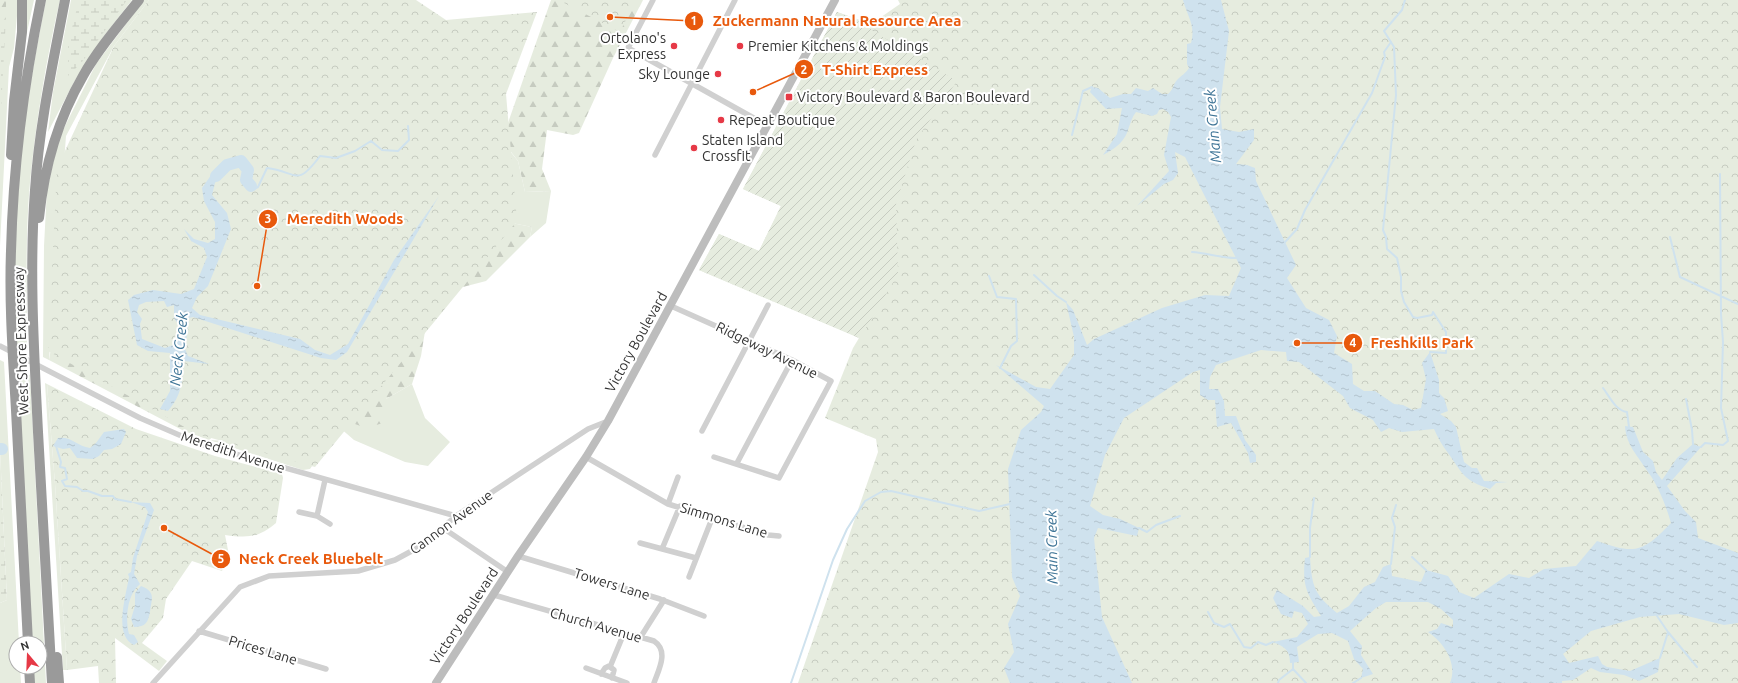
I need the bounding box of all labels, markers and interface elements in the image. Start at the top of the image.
callout: Zuckermann Natural Resource Area [684,8,969,35]
text: Zuckermann Natural Resource Area [713,12,961,29]
text: 1 [691,14,697,27]
place label: Ortolano's Express [600,30,666,62]
place label: Premier Kitchens & Moldings [748,38,928,54]
marker: Ortolano's Express [669,41,679,51]
marker: Premier Kitchens & Moldings [735,41,745,51]
callout: T-Shirt Express [794,56,936,83]
text: T-Shirt Express [822,61,928,78]
text: 2 [801,63,808,76]
place label: Sky Lounge [639,66,710,82]
marker: Sky Lounge [713,69,723,79]
water label: Main Creek [1201,88,1224,164]
place label: Victory Boulevard & Baron Boulevard [797,89,1030,105]
marker: Victory Boulevard & Baron Boulevard [784,92,794,102]
place label: Repeat Boutique [729,112,835,128]
marker: Repeat Boutique [716,115,726,125]
place label: Staten Island Crossfit [702,132,783,164]
marker: Staten Island Crossfit [689,143,699,153]
callout: Meredith Woods [258,206,411,233]
text: Meredith Woods [287,210,403,227]
text: 3 [265,212,271,225]
street label: West Shore Expressway [10,266,32,415]
street label: Victory Boulevard [602,289,670,395]
water label: Neck Creek [166,311,191,387]
street label: Ridgeway Avenue [713,318,821,382]
callout: Freshkills Park [1343,330,1482,357]
text: Freshkills Park [1371,334,1474,351]
text: 4 [1350,336,1357,349]
street label: Meredith Avenue [179,428,287,476]
street label: Cannon Avenue [407,487,495,557]
street label: Simmons Lane [678,499,770,541]
water label: Main Creek [1042,509,1061,584]
callout: Neck Creek Bluebelt [211,545,392,572]
text: Neck Creek Bluebelt [239,550,384,567]
text: 5 [218,552,225,565]
street label: Victory Boulevard [427,564,501,668]
street label: Towers Lane [572,565,652,603]
street label: Church Avenue [548,604,644,646]
street label: Prices Lane [227,632,299,668]
north arrow [8,635,48,675]
text: N [19,639,31,653]

